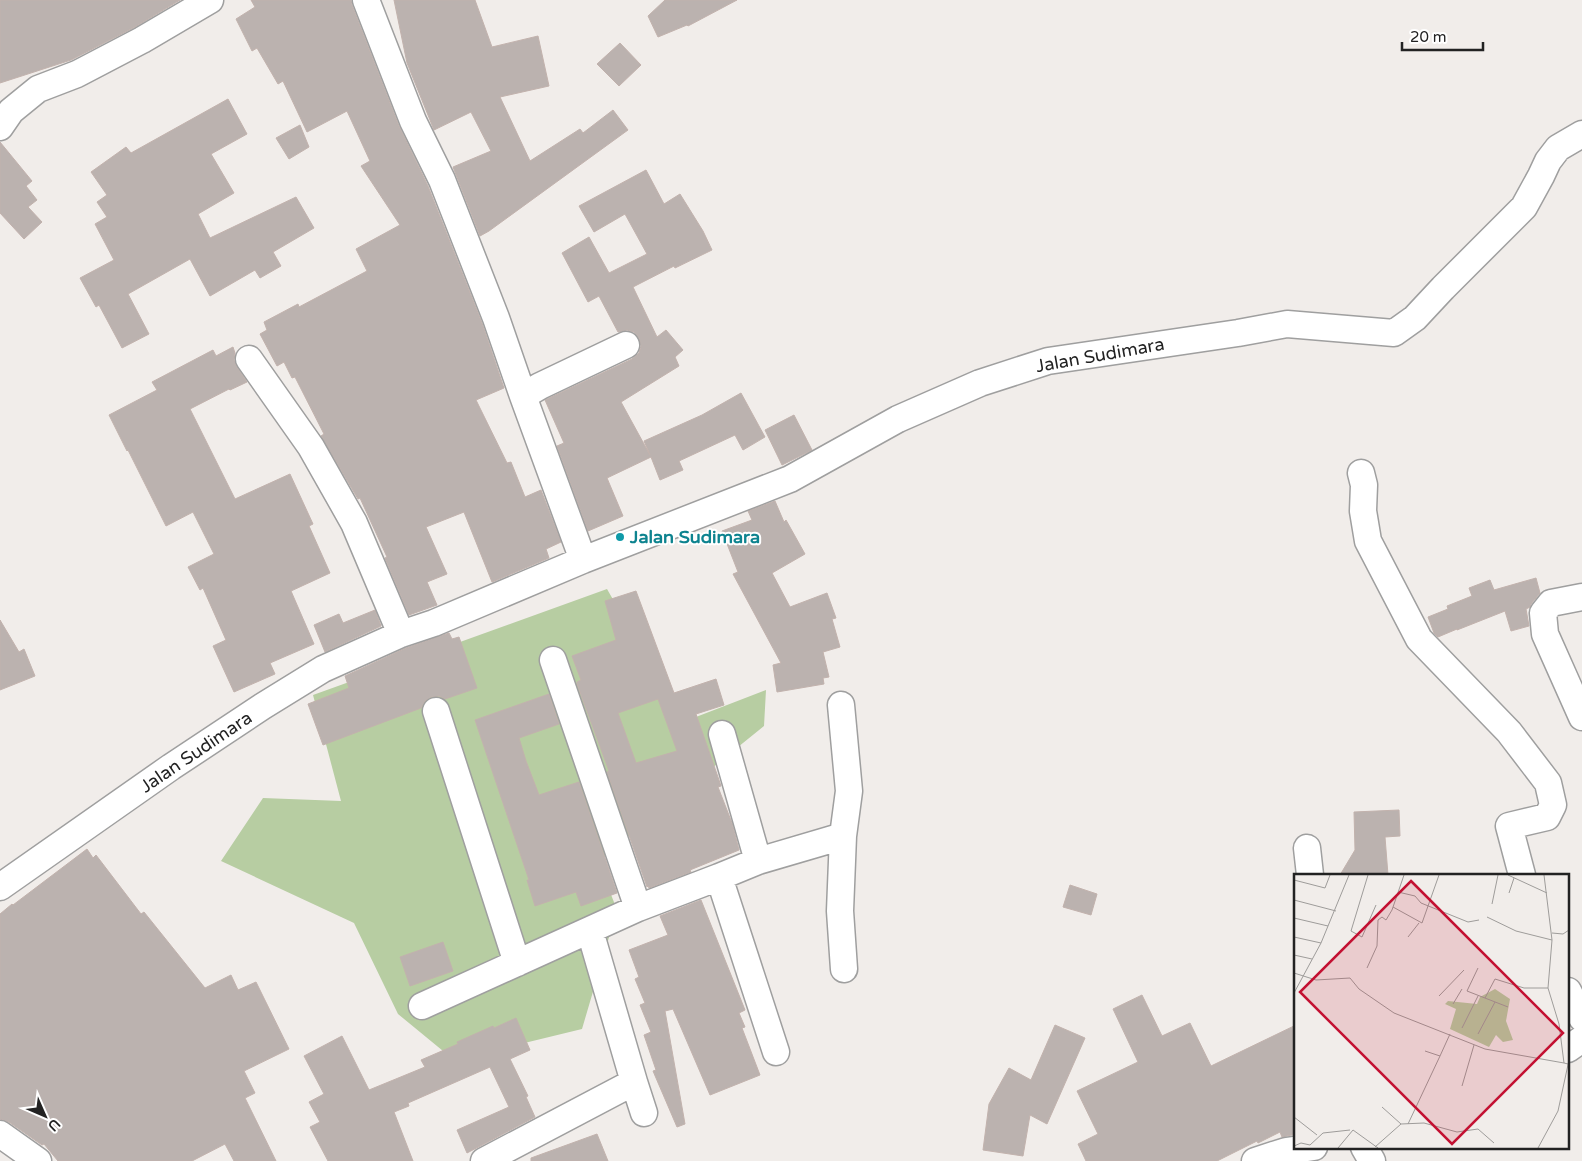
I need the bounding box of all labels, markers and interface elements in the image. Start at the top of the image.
scale bar [1402,20,1483,52]
text: 20 m [1410,28,1447,46]
street label: Jalan Sudimara [1034,333,1166,377]
place label: Jalan Sudimara [629,526,760,548]
marker: Jalan Sudimara [614,531,626,543]
street label: Jalan Sudimara [136,706,256,798]
inset map [1294,874,1570,1148]
north arrow [20,1091,70,1141]
text: U [44,1115,64,1135]

